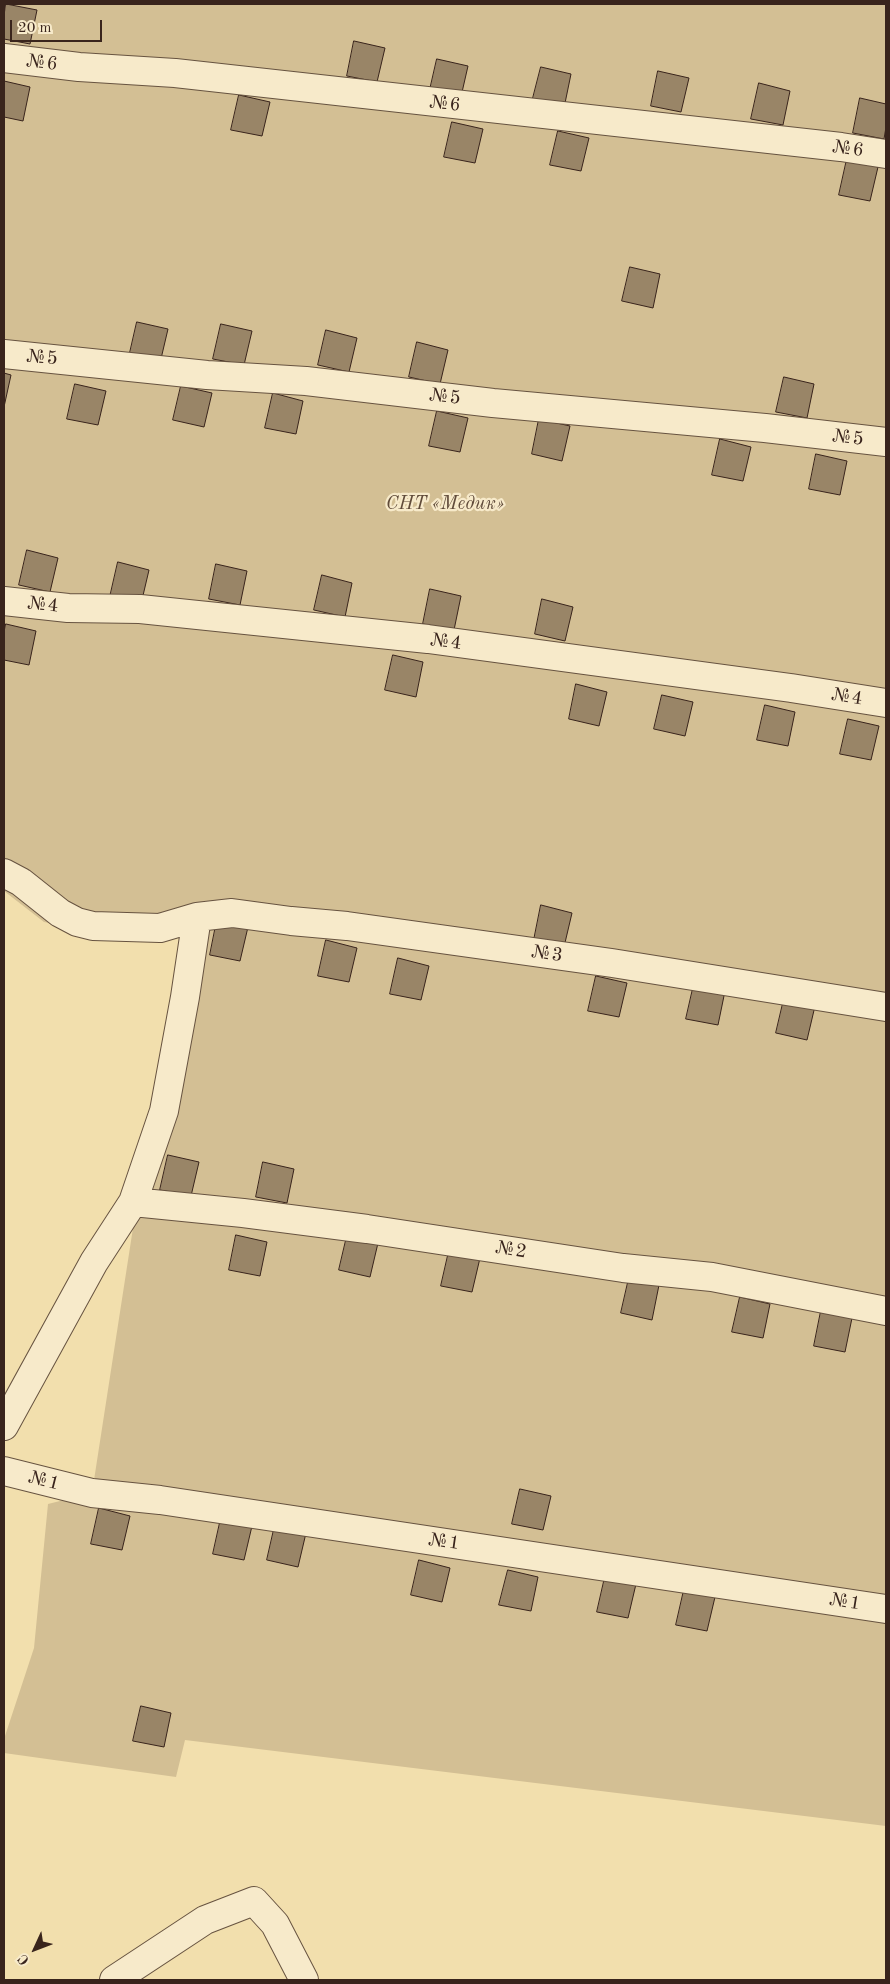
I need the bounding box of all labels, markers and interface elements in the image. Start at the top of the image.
scale bar [12,10,105,42]
text: 20 m [18,21,52,36]
street label: №6 [25,50,59,76]
street label: №6 [428,91,462,117]
street label: №6 [831,136,865,162]
street label: №5 [25,345,59,371]
street label: №5 [428,384,462,410]
street label: №5 [831,425,865,451]
park label: СНТ «Медик» [386,493,504,515]
street label: №4 [26,592,60,618]
street label: №4 [429,629,463,655]
street label: №4 [830,683,864,711]
street label: №3 [530,941,564,967]
street label: №2 [494,1236,528,1264]
street label: №1 [26,1466,62,1496]
street label: №1 [427,1529,461,1555]
street label: №1 [828,1588,862,1616]
north arrow [10,1924,60,1974]
text: С [16,1951,32,1967]

